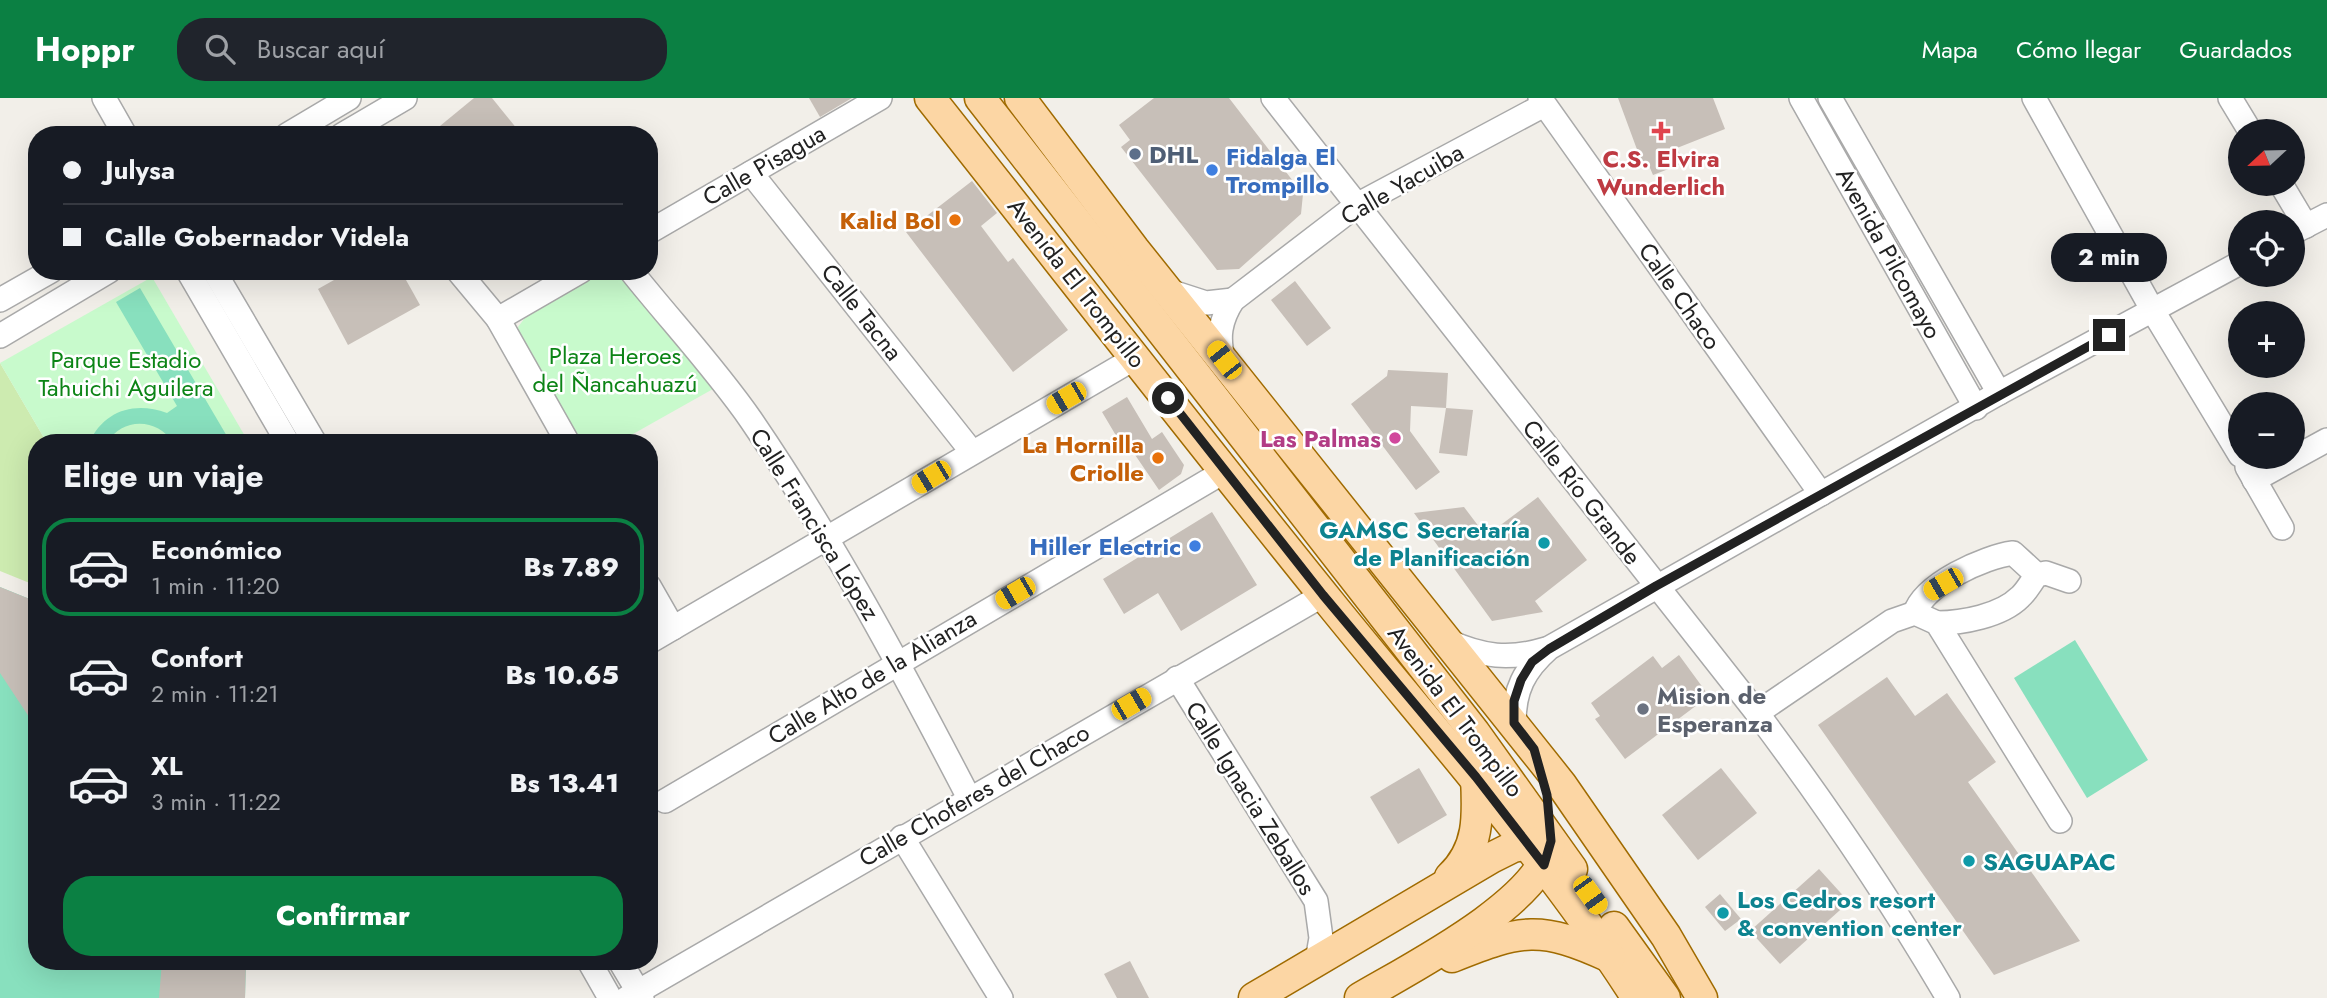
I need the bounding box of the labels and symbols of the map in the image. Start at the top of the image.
street label: Calle Pisagua [696,116,832,214]
north arrow [2228,119,2305,196]
marker: C.S. Elvira Wunderlich [1651,121,1671,141]
street label: Calle Yacuiba [1334,135,1470,233]
place label: DHL [1149,137,1198,172]
place label: Fidalga El Trompillo [1226,139,1336,202]
place label: C.S. Elvira Wunderlich [1597,141,1725,204]
marker: DHL [1127,146,1143,162]
street label: Avenida Pilcomayo [1827,161,1951,345]
marker: Fidalga El Trompillo [1204,162,1220,178]
street label: Avenida El Trompillo [999,191,1155,375]
place label: Kalid Bol [840,203,941,238]
marker: Kalid Bol [947,212,963,228]
callout: 2 min [2051,233,2167,282]
street label: Calle Chaco [1630,235,1730,357]
street label: Calle Tacna [813,256,911,368]
route end [2093,319,2125,351]
car [1203,337,1246,383]
park label: Plaza Heroes del Ñancahuazú [533,338,697,401]
park label: Parque Estadio Tahuichi Aguilera [38,342,214,405]
car [1043,378,1090,418]
route start [1152,382,1184,414]
street label: Calle Río Grande [1514,412,1650,572]
street label: Calle Francisca López [742,421,888,627]
place label: Las Palmas [1260,421,1381,456]
place label: La Hornilla Criolle [1022,427,1144,490]
marker: Las Palmas [1387,430,1403,446]
marker: La Hornilla Criolle [1150,450,1166,466]
car [908,457,955,497]
place label: GAMSC Secretaría de Planificación [1319,512,1530,575]
place label: Hiller Electric [1029,529,1181,564]
marker: GAMSC Secretaría de Planificación [1536,535,1552,551]
marker: Hiller Electric [1187,538,1203,554]
car [1920,564,1967,604]
car [992,573,1039,613]
street label: Calle Alto de la Alianza [761,601,983,753]
street label: Avenida El Trompillo [1380,618,1532,804]
place label: Mision de Esperanza [1657,678,1773,741]
car [1108,684,1155,724]
street label: Calle Ignacia Zeballos [1177,694,1325,902]
marker: Mision de Esperanza [1635,701,1651,717]
street label: Calle Choferes del Chaco [852,715,1096,875]
place label: SAGUAPAC [1983,844,2116,879]
marker: SAGUAPAC [1961,853,1977,869]
car [1570,872,1611,918]
place label: Los Cedros resort & convention center [1737,882,1962,945]
marker: Los Cedros resort & convention center [1715,905,1731,921]

